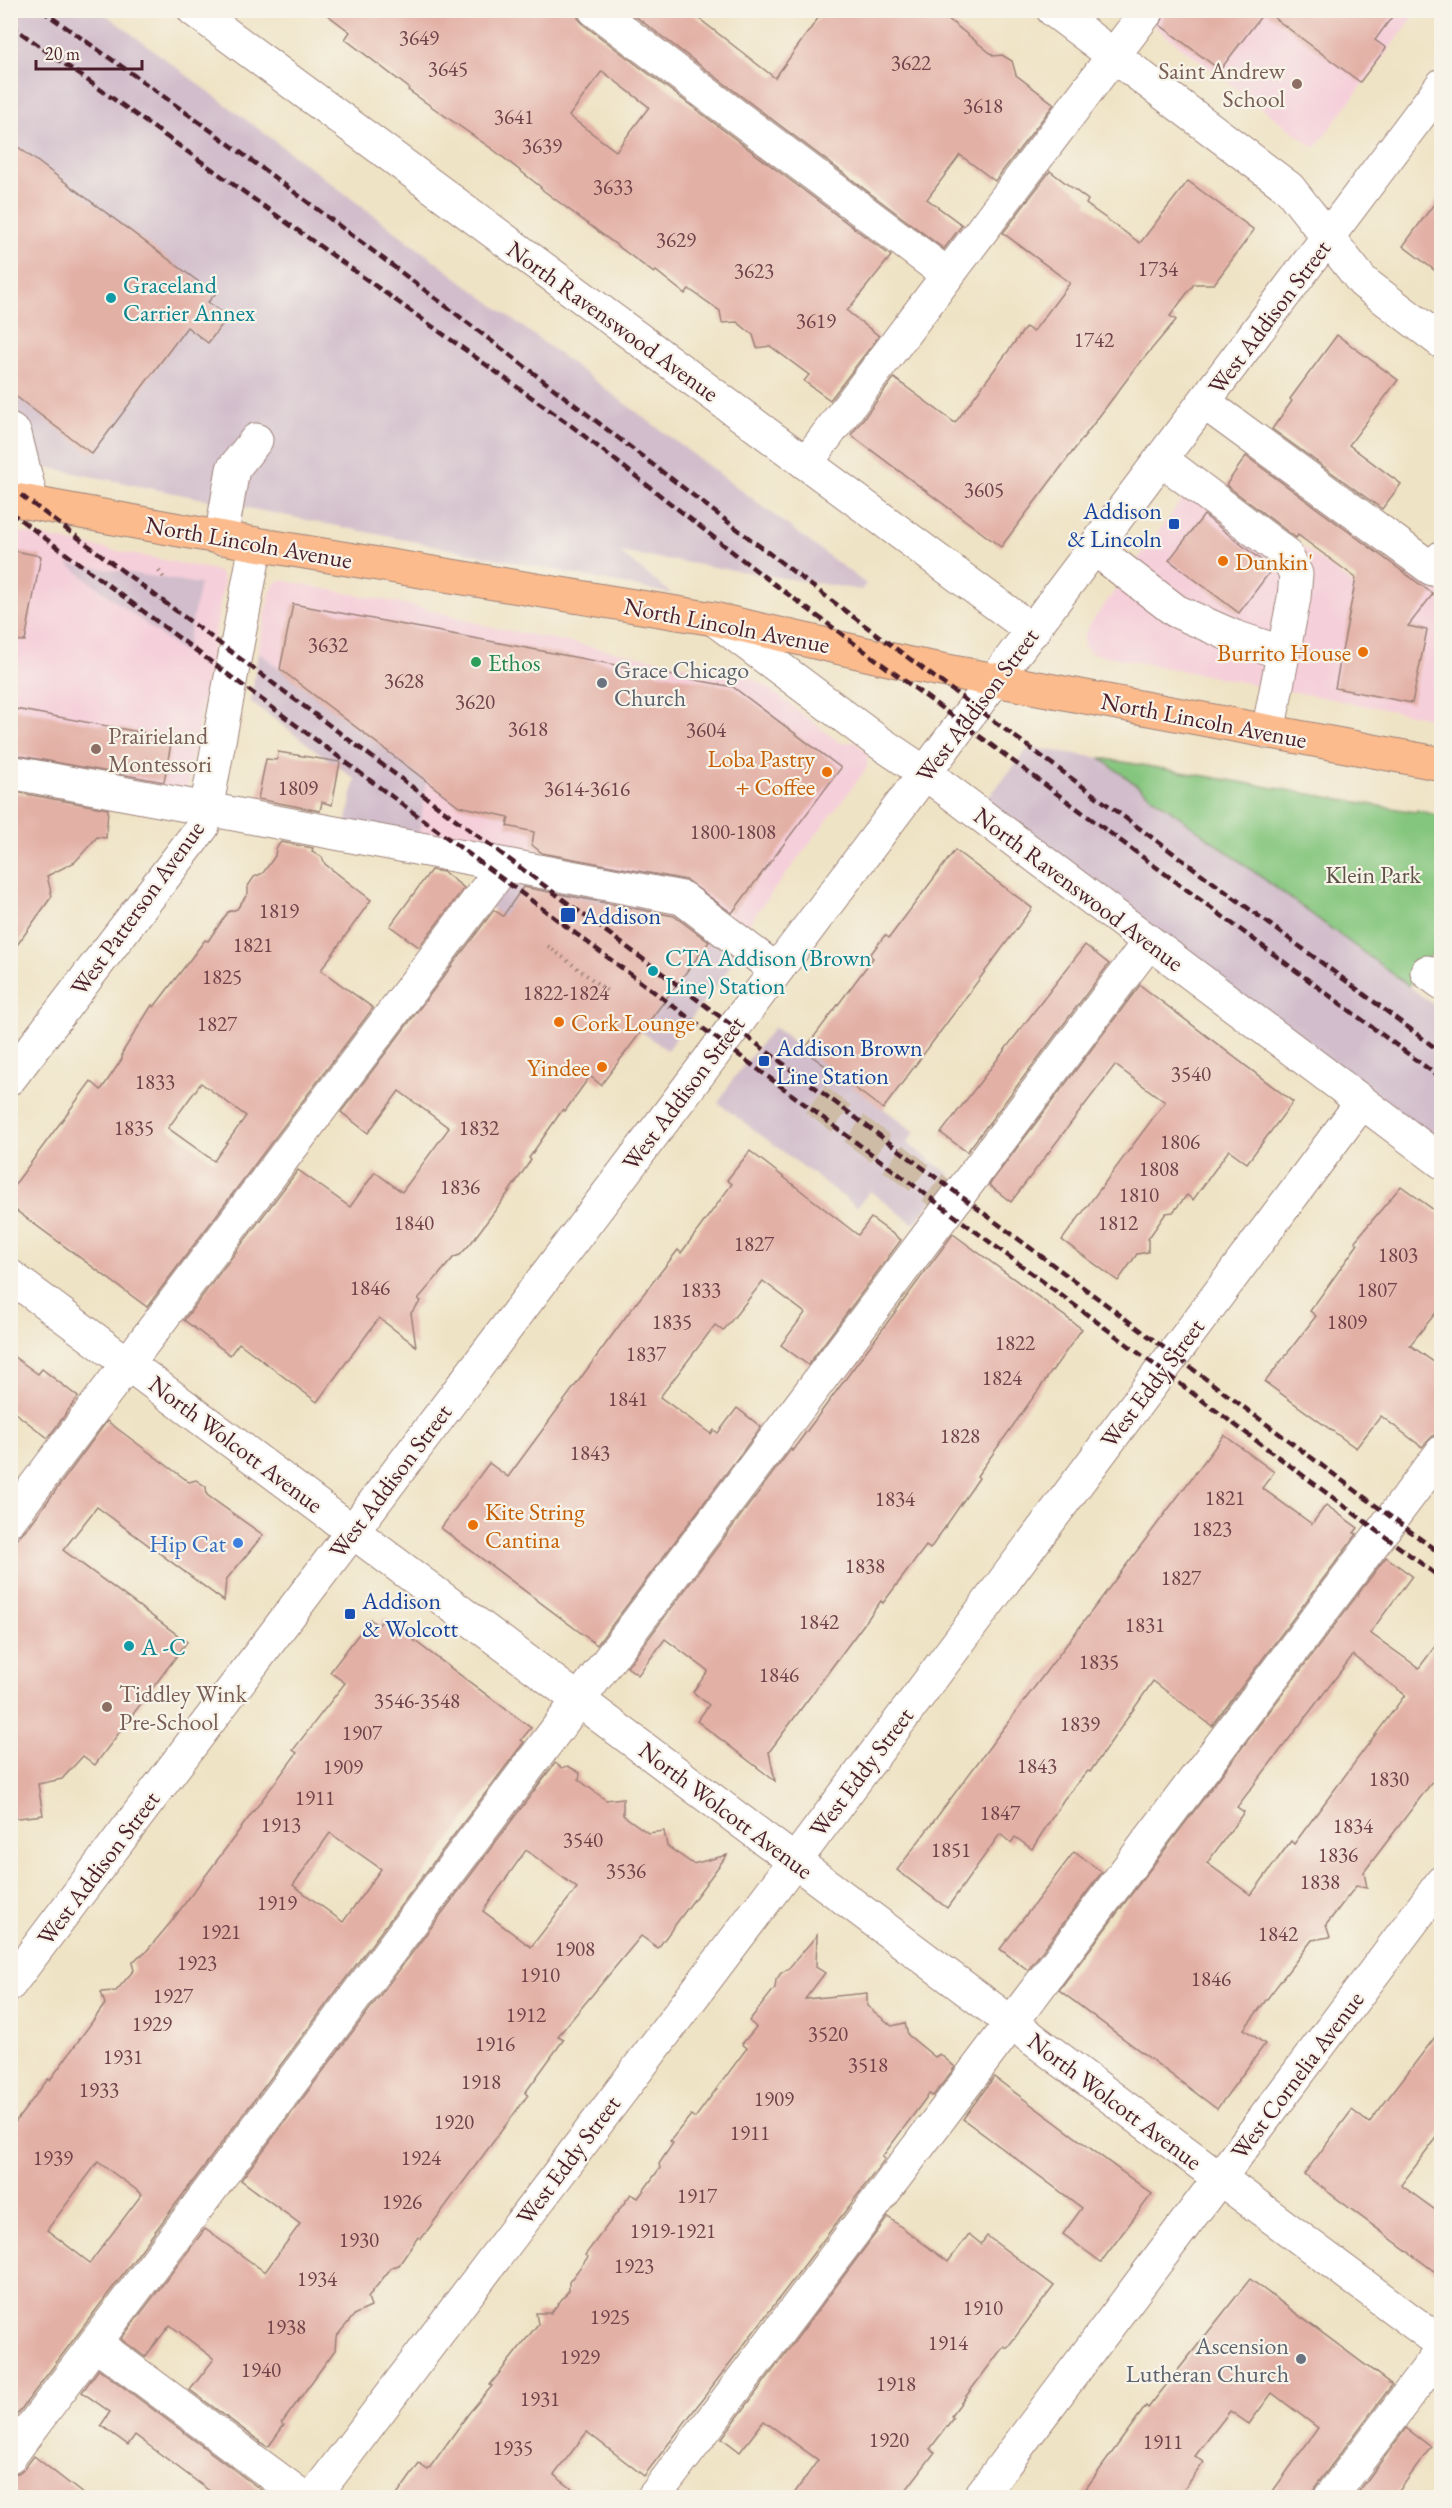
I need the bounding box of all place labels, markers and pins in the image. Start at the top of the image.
place label: Saint Andrew School [1158,55,1286,114]
marker: Saint Andrew School [1290,77,1304,91]
place label: Graceland Carrier Annex [123,269,256,328]
marker: Graceland Carrier Annex [104,291,118,305]
place label: Addison & Lincoln [1067,495,1162,554]
marker: Addison & Lincoln [1167,517,1181,531]
place label: Dunkin' [1235,546,1313,577]
marker: Dunkin' [1216,554,1230,568]
place label: Burrito House [1217,637,1351,668]
marker: Burrito House [1356,645,1370,659]
place label: Ethos [488,647,541,678]
place label: Grace Chicago Church [614,654,749,713]
marker: Ethos [469,655,483,669]
marker: Grace Chicago Church [595,676,609,690]
place label: Prairieland Montessori [108,720,212,779]
marker: Prairieland Montessori [89,742,103,756]
place label: Loba Pastry + Coffee [707,743,815,802]
marker: Loba Pastry + Coffee [820,765,834,779]
place label: Addison [581,900,661,931]
marker: Addison [559,906,577,924]
place label: CTA Addison (Brown Line) Station [665,942,872,1001]
marker: CTA Addison (Brown Line) Station [646,964,660,978]
place label: Cork Lounge [571,1007,695,1038]
marker: Cork Lounge [552,1015,566,1029]
place label: Addison Brown Line Station [775,1032,923,1091]
place label: Yindee [527,1052,590,1083]
marker: Addison Brown Line Station [757,1054,771,1068]
marker: Yindee [595,1060,609,1074]
place label: Kite String Cantina [485,1496,585,1555]
marker: Kite String Cantina [466,1518,480,1532]
place label: Hip Cat [149,1528,226,1559]
marker: Hip Cat [231,1536,245,1550]
place label: Addison & Wolcott [361,1585,459,1644]
marker: Addison & Wolcott [343,1607,357,1621]
place label: A -C [140,1631,186,1662]
marker: A -C [122,1639,136,1653]
place label: Tiddley Wink Pre-School [119,1678,248,1737]
marker: Tiddley Wink Pre-School [100,1700,114,1714]
place label: Ascension Lutheran Church [1126,2330,1289,2389]
marker: Ascension Lutheran Church [1294,2352,1308,2366]

